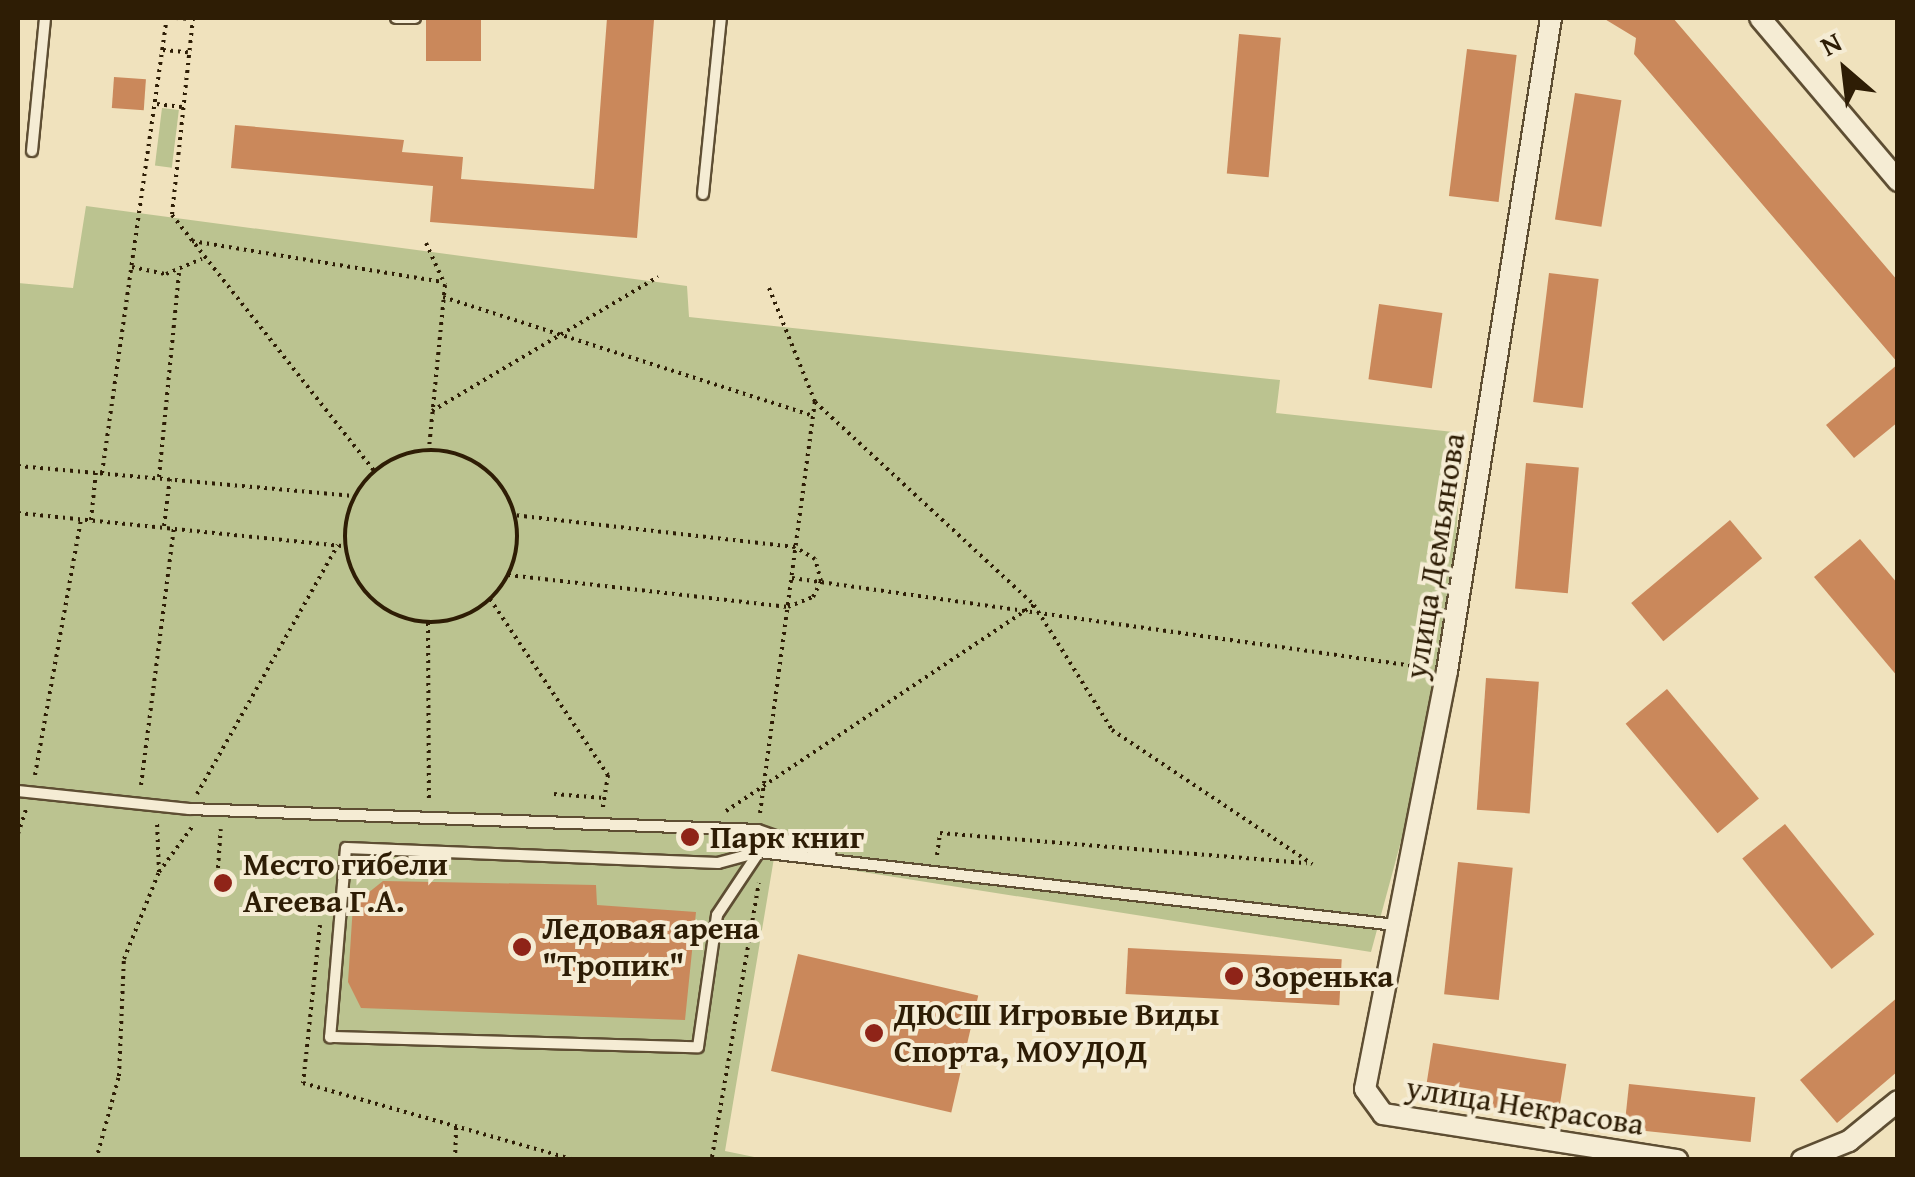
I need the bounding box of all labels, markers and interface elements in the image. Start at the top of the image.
north arrow [1795,20,1895,120]
text: N [1813,21,1849,66]
street label: улица Демьянова [1397,430,1473,682]
place label: Парк книг [710,818,864,856]
marker: Парк книг [679,826,701,848]
place label: Место гибели Агеева Г.А. [243,846,448,921]
marker: Место гибели Агеева Г.А. [212,872,234,894]
place label: Ледовая арена "Тропик" [542,910,760,985]
marker: Ледовая арена "Тропик" [511,936,533,958]
place label: Зоренька [1254,957,1394,995]
marker: Зоренька [1223,965,1245,987]
place label: ДЮСШ Игровые Виды Спорта, МОУДОД [894,996,1219,1071]
marker: ДЮСШ Игровые Виды Спорта, МОУДОД [863,1022,885,1044]
street label: улица Некрасова [1403,1068,1647,1144]

